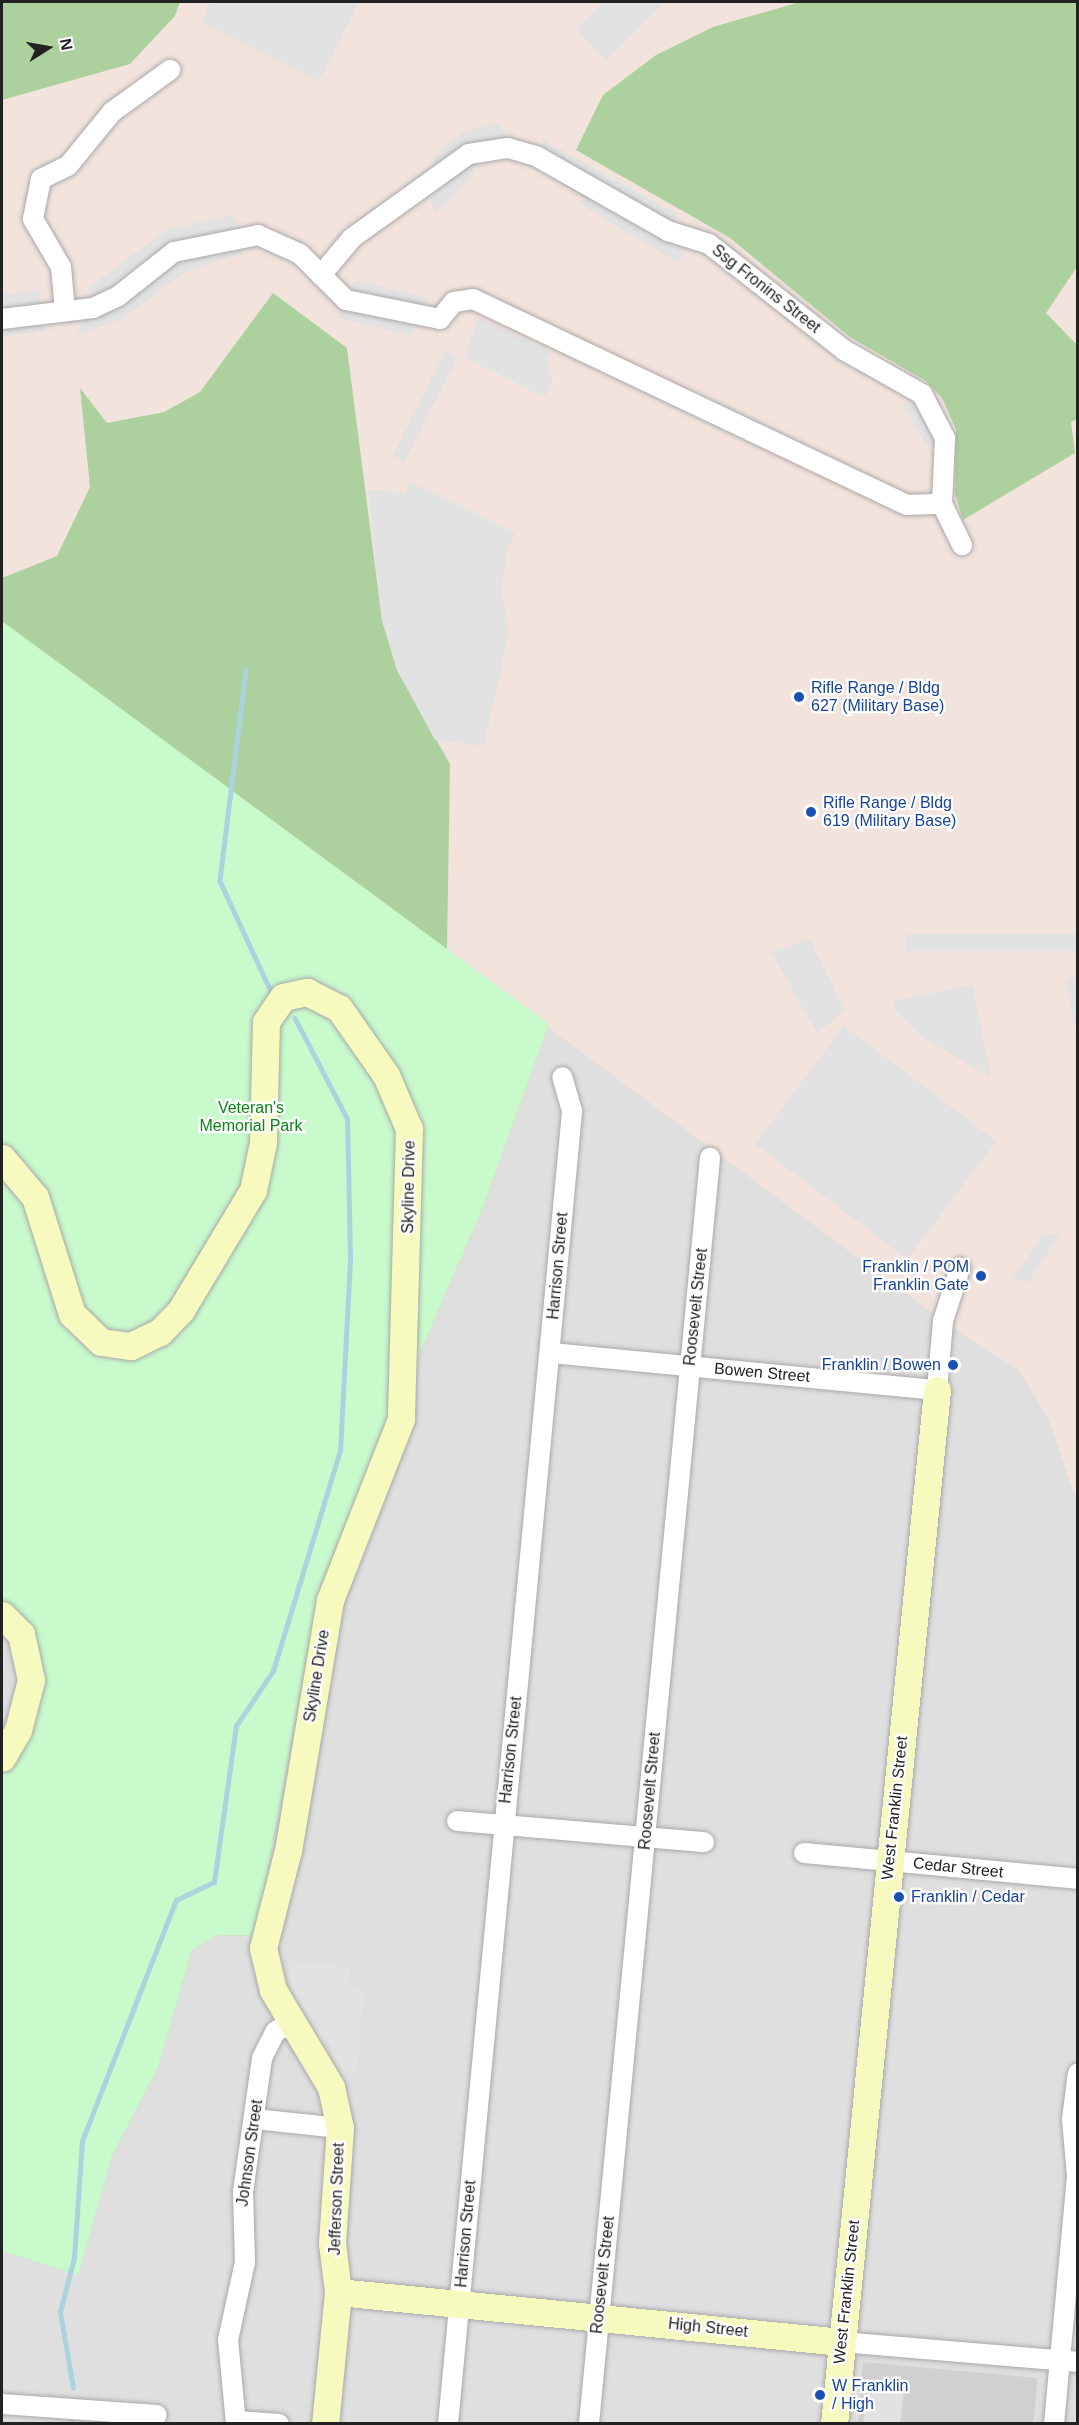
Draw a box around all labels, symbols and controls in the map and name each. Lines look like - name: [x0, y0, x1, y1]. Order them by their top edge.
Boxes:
- north arrow: [18, 18, 78, 78]
- text: N: [57, 37, 76, 52]
- street label: Ssg Fronins Street: [708, 241, 824, 337]
- place label: Rifle Range / Bldg 627 (Military Base): [811, 678, 944, 716]
- marker: Rifle Range / Bldg 627 (Military Base): [792, 690, 806, 704]
- place label: Rifle Range / Bldg 619 (Military Base): [823, 793, 956, 831]
- marker: Rifle Range / Bldg 619 (Military Base): [804, 805, 818, 819]
- park label: Veteran's Memorial Park: [199, 1098, 303, 1136]
- street label: Skyline Drive: [399, 1140, 419, 1234]
- street label: Harrison Street: [544, 1212, 572, 1320]
- street label: Roosevelt Street: [680, 1247, 712, 1367]
- place label: Franklin / POM Franklin Gate: [862, 1257, 969, 1295]
- marker: Franklin / POM Franklin Gate: [974, 1269, 988, 1283]
- place label: Franklin / Bowen: [822, 1355, 941, 1375]
- marker: Franklin / Bowen: [946, 1358, 960, 1372]
- street label: Bowen Street: [713, 1359, 811, 1387]
- street label: Skyline Drive: [300, 1628, 334, 1724]
- street label: Harrison Street: [496, 1695, 526, 1805]
- street label: Roosevelt Street: [635, 1731, 665, 1851]
- street label: West Franklin Street: [878, 1735, 912, 1881]
- street label: Cedar Street: [912, 1854, 1004, 1882]
- place label: Franklin / Cedar: [911, 1887, 1025, 1907]
- marker: Franklin / Cedar: [892, 1890, 906, 1904]
- street label: Johnson Street: [233, 2098, 267, 2208]
- street label: Jefferson Street: [325, 2142, 349, 2256]
- street label: Harrison Street: [452, 2180, 480, 2288]
- street label: Roosevelt Street: [587, 2215, 619, 2335]
- street label: West Franklin Street: [830, 2219, 864, 2365]
- street label: High Street: [667, 2314, 749, 2342]
- place label: W Franklin / High: [832, 2376, 908, 2414]
- marker: W Franklin / High: [813, 2388, 827, 2402]

